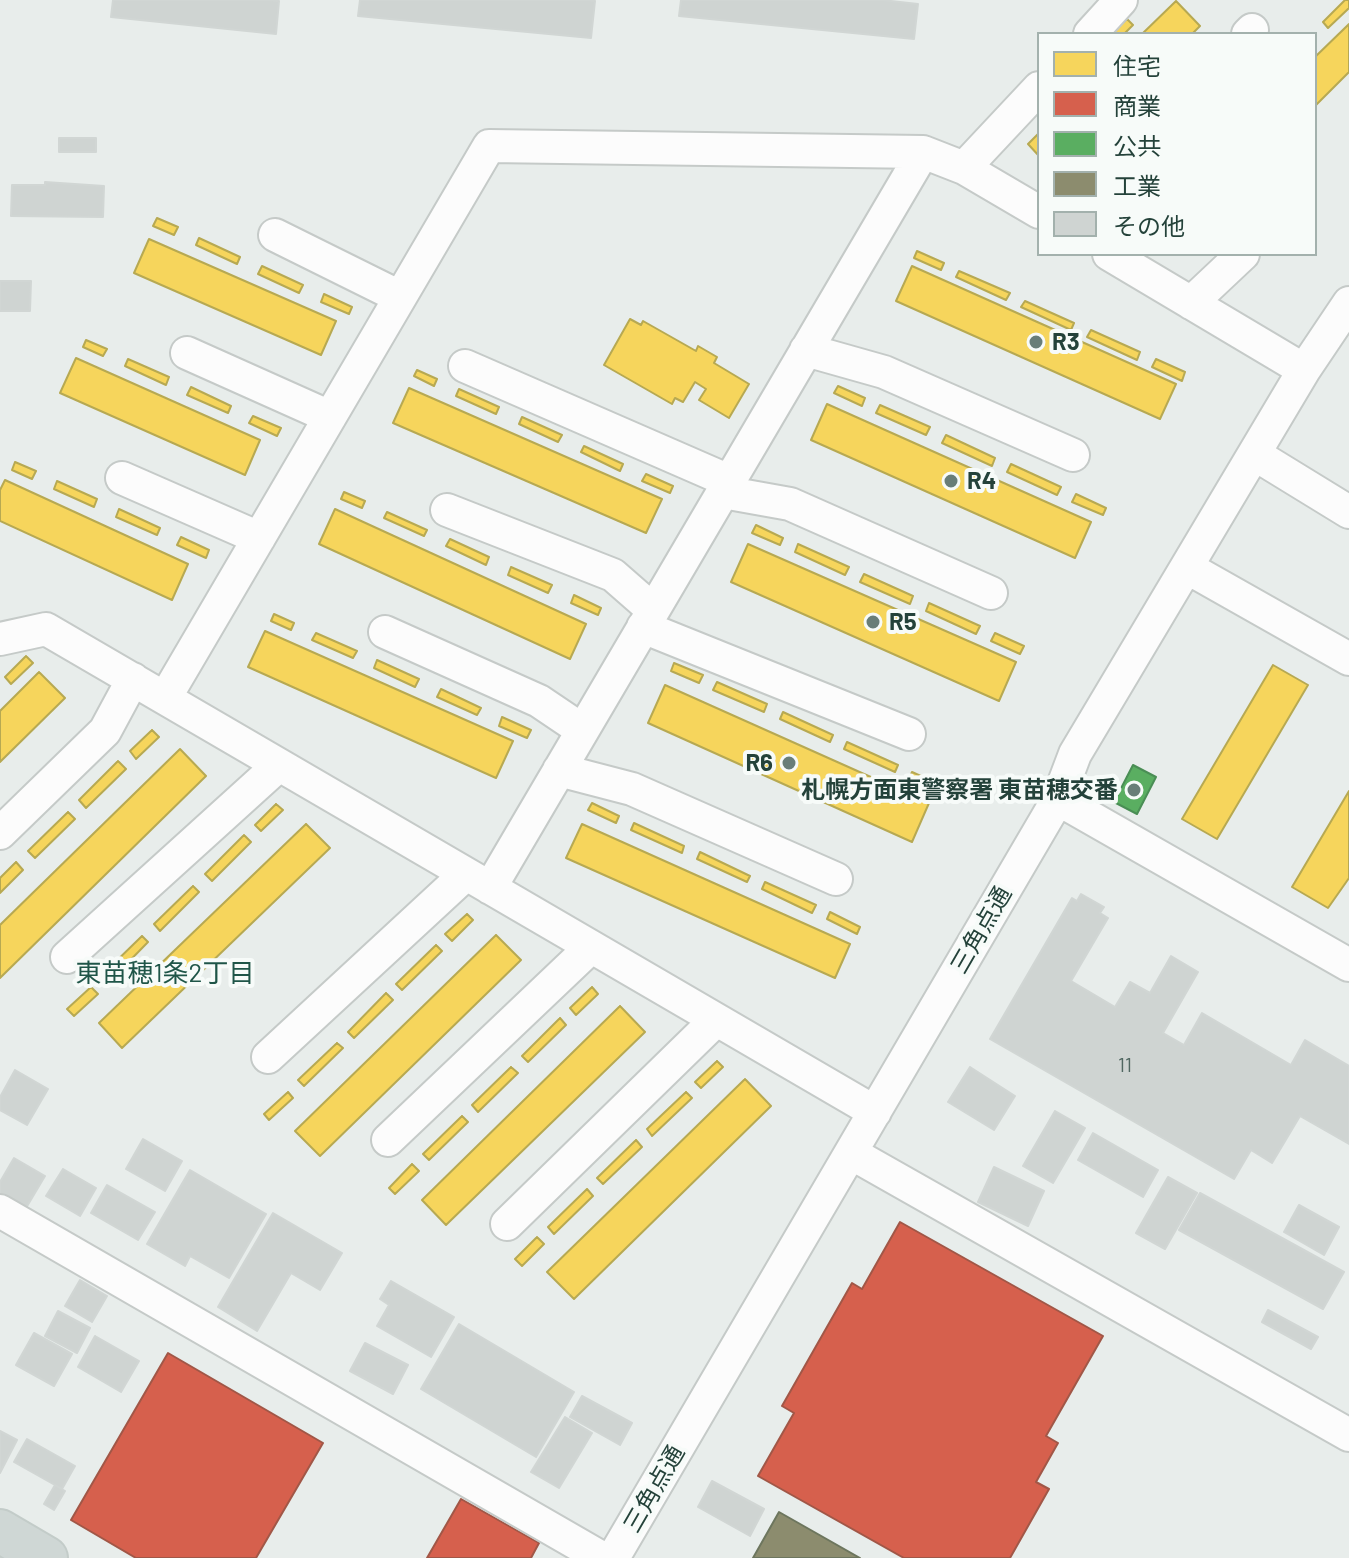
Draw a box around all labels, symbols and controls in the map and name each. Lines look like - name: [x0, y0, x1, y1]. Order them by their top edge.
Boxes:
- legend: [1037, 32, 1317, 256]
- text: 住宅: [1113, 51, 1161, 80]
- text: 商業: [1113, 91, 1161, 120]
- text: 公共: [1113, 131, 1161, 160]
- text: 工業: [1113, 171, 1161, 200]
- text: その他: [1113, 211, 1185, 240]
- place label: R3: [1052, 328, 1080, 356]
- marker: R3: [1027, 333, 1045, 351]
- place label: R4: [967, 467, 996, 495]
- marker: R4: [942, 472, 960, 490]
- place label: R5: [889, 608, 917, 636]
- marker: R5: [864, 613, 882, 631]
- place label: R6: [745, 749, 773, 777]
- marker: R6: [780, 754, 798, 772]
- place label: 札幌方面東警察署 東苗穂交番: [801, 776, 1118, 804]
- marker: 札幌方面東警察署 東苗穂交番: [1125, 781, 1143, 799]
- street label: 三角点通: [945, 881, 1017, 979]
- district label: 東苗穂1条2丁目: [75, 957, 255, 989]
- house number: 11: [1118, 1053, 1132, 1077]
- street label: 三角点通: [618, 1440, 690, 1538]

